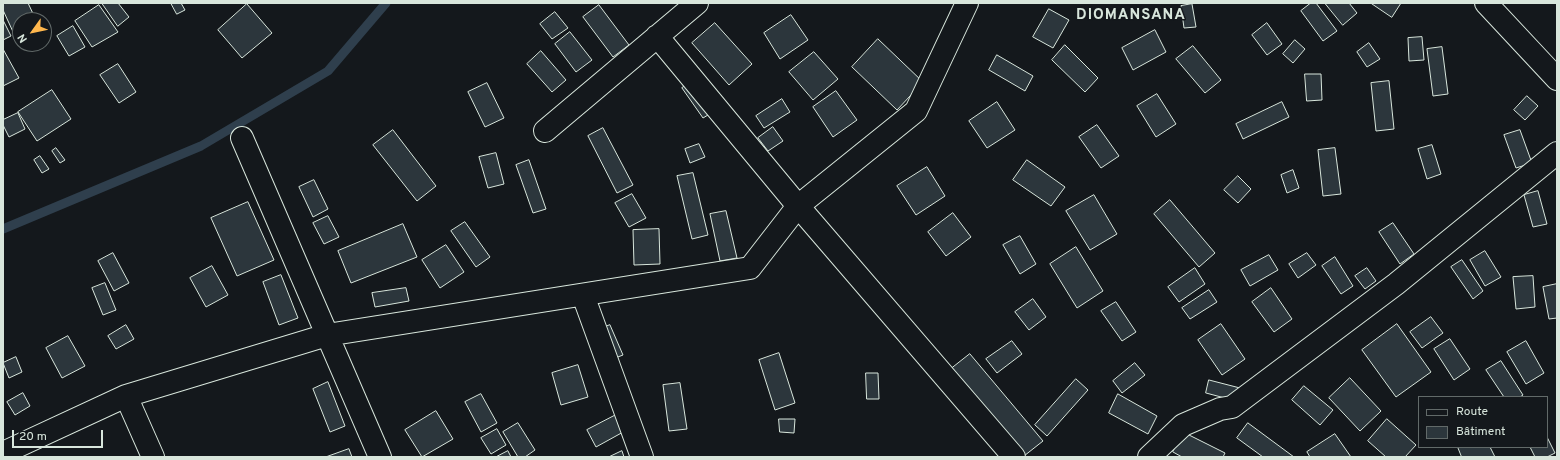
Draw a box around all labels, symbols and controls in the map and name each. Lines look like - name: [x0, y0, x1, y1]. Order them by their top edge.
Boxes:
- district label: DIOMANSANA: [1076, 7, 1186, 25]
- north arrow: [12, 12, 52, 52]
- text: N: [15, 31, 31, 45]
- legend: [1418, 396, 1548, 448]
- text: Route: [1456, 404, 1488, 420]
- scale bar: [14, 422, 105, 448]
- text: Bâtiment: [1456, 424, 1506, 440]
- text: 20 m: [19, 429, 47, 445]

